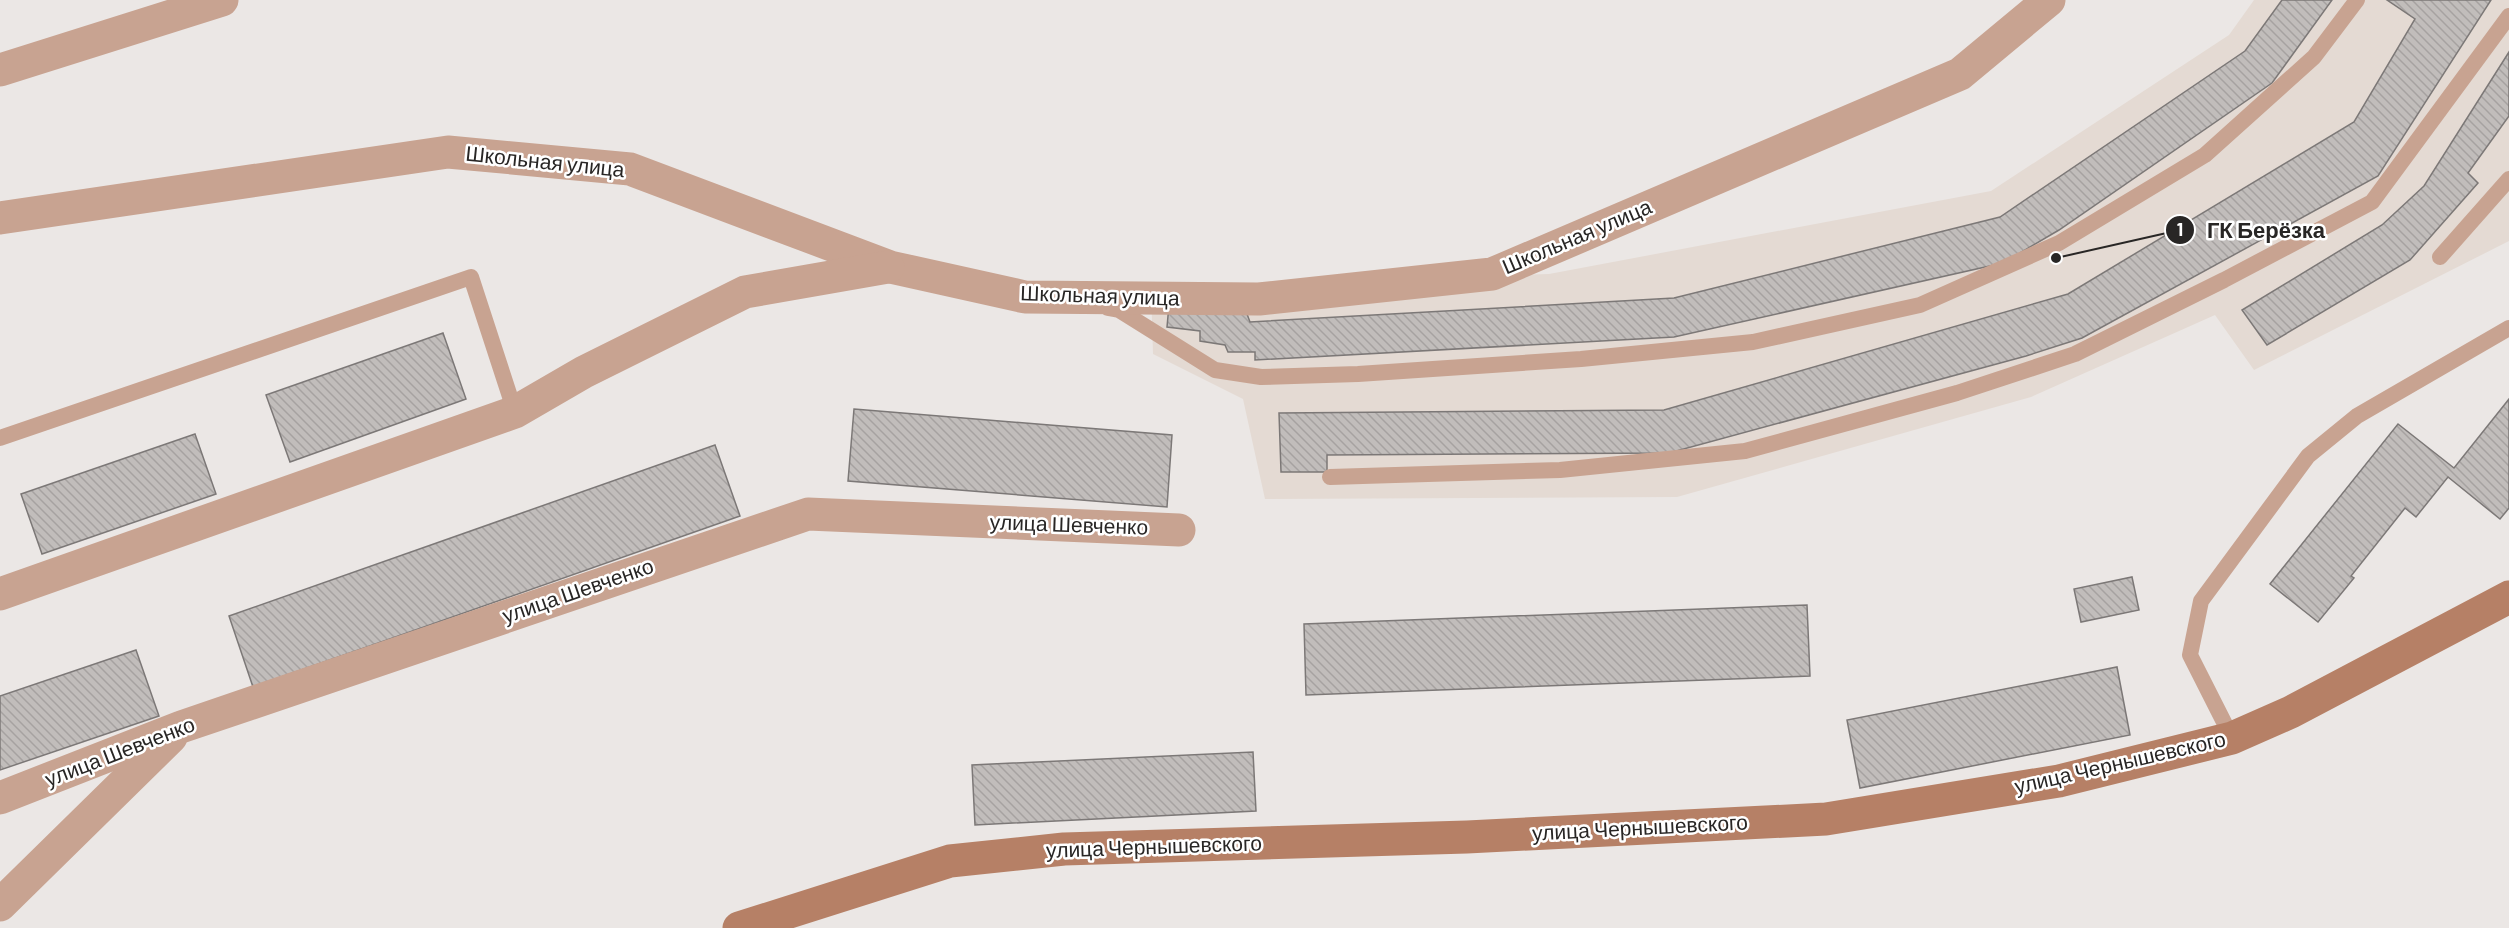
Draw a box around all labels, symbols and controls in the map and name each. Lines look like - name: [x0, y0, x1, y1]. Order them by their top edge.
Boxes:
- street label: Школьная улица: [464, 140, 626, 181]
- street label: Школьная улица: [1498, 193, 1655, 278]
- callout: ГК Берёзка: [2165, 210, 2337, 250]
- text: ГК Берёзка: [2207, 216, 2326, 243]
- text: 1: [2177, 218, 2183, 240]
- street label: Школьная улица: [1020, 279, 1181, 310]
- street label: улица Шевченко: [989, 508, 1149, 539]
- street label: улица Шевченко: [499, 552, 656, 627]
- street label: улица Шевченко: [41, 711, 198, 791]
- street label: улица Чернышевского: [2012, 725, 2228, 798]
- street label: улица Чернышевского: [1531, 808, 1748, 845]
- street label: улица Чернышевского: [1046, 829, 1262, 862]

